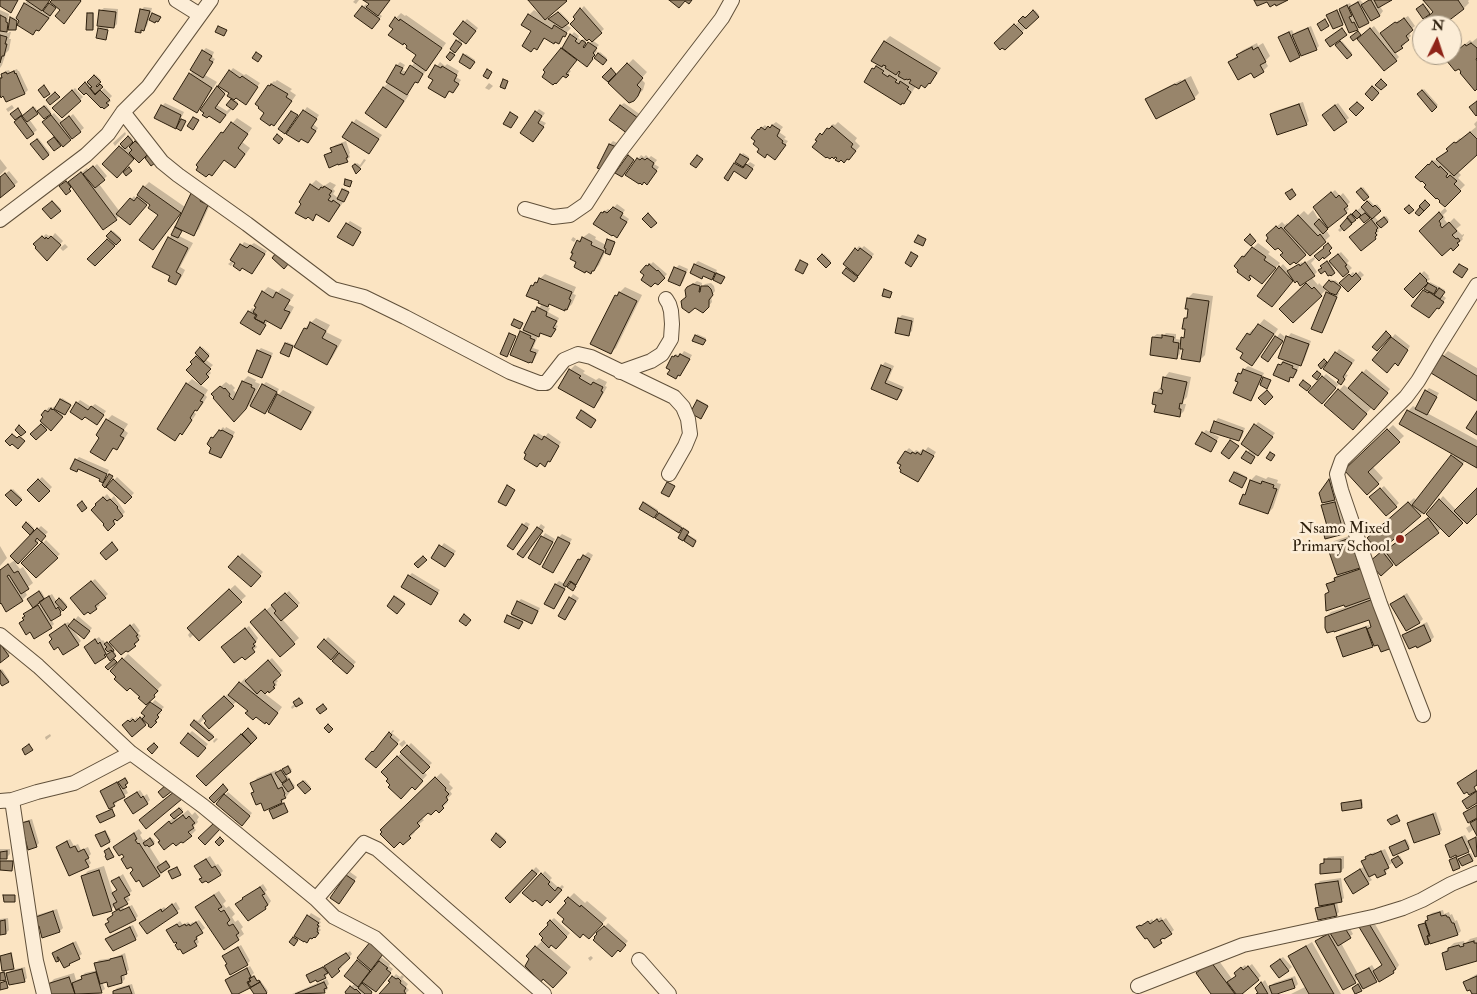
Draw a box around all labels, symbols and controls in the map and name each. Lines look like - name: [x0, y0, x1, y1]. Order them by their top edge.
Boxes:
- north arrow: [1412, 15, 1462, 65]
- text: N: [1431, 17, 1445, 34]
- place label: Nsamo Mixed Primary School: [1292, 520, 1390, 558]
- marker: Nsamo Mixed Primary School: [1394, 533, 1406, 545]

